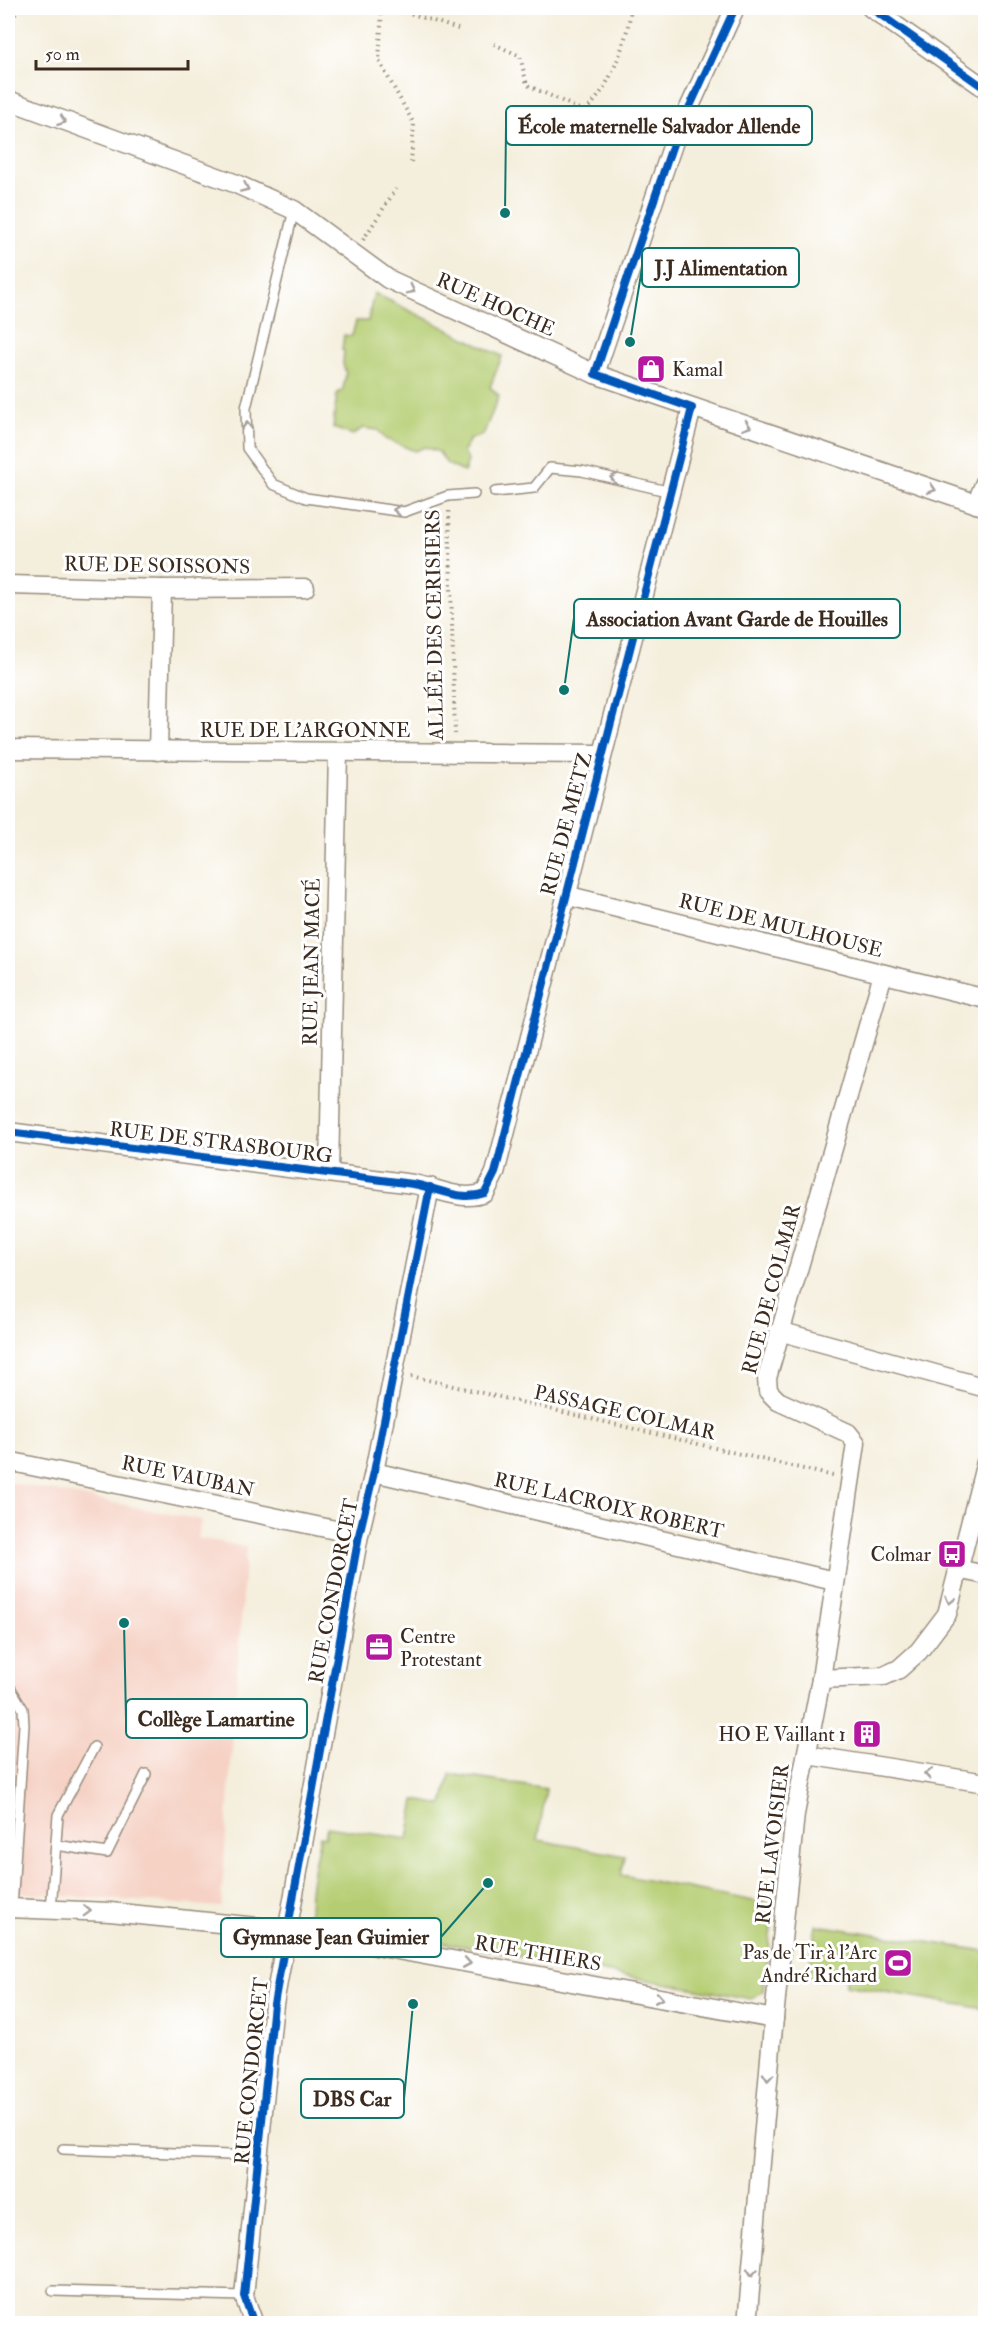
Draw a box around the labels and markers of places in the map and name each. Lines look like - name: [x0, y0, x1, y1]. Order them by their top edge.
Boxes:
- callout: École maternelle Salvador Allende: [506, 106, 812, 145]
- callout: J.J Alimentation: [642, 248, 799, 287]
- shop icon: Kamal: [635, 353, 667, 385]
- place label: Kamal: [672, 357, 723, 382]
- callout: Association Avant Garde de Houilles: [574, 599, 900, 638]
- bus stop icon: Colmar: [936, 1538, 968, 1570]
- place label: Colmar: [871, 1542, 932, 1567]
- place label: Centre Protestant: [400, 1624, 482, 1672]
- office icon: Centre Protestant: [363, 1631, 395, 1663]
- callout: Collège Lamartine: [126, 1699, 307, 1738]
- building icon: HO E Vaillant 1: [851, 1718, 883, 1750]
- place label: HO E Vaillant 1: [718, 1722, 846, 1747]
- callout: Gymnase Jean Guimier: [221, 1918, 441, 1957]
- place label: Pas de Tir à l'Arc André Richard: [742, 1940, 877, 1988]
- sports icon: Pas de Tir à l'Arc André Richard: [882, 1947, 914, 1979]
- callout: DBS Car: [301, 2079, 404, 2118]

